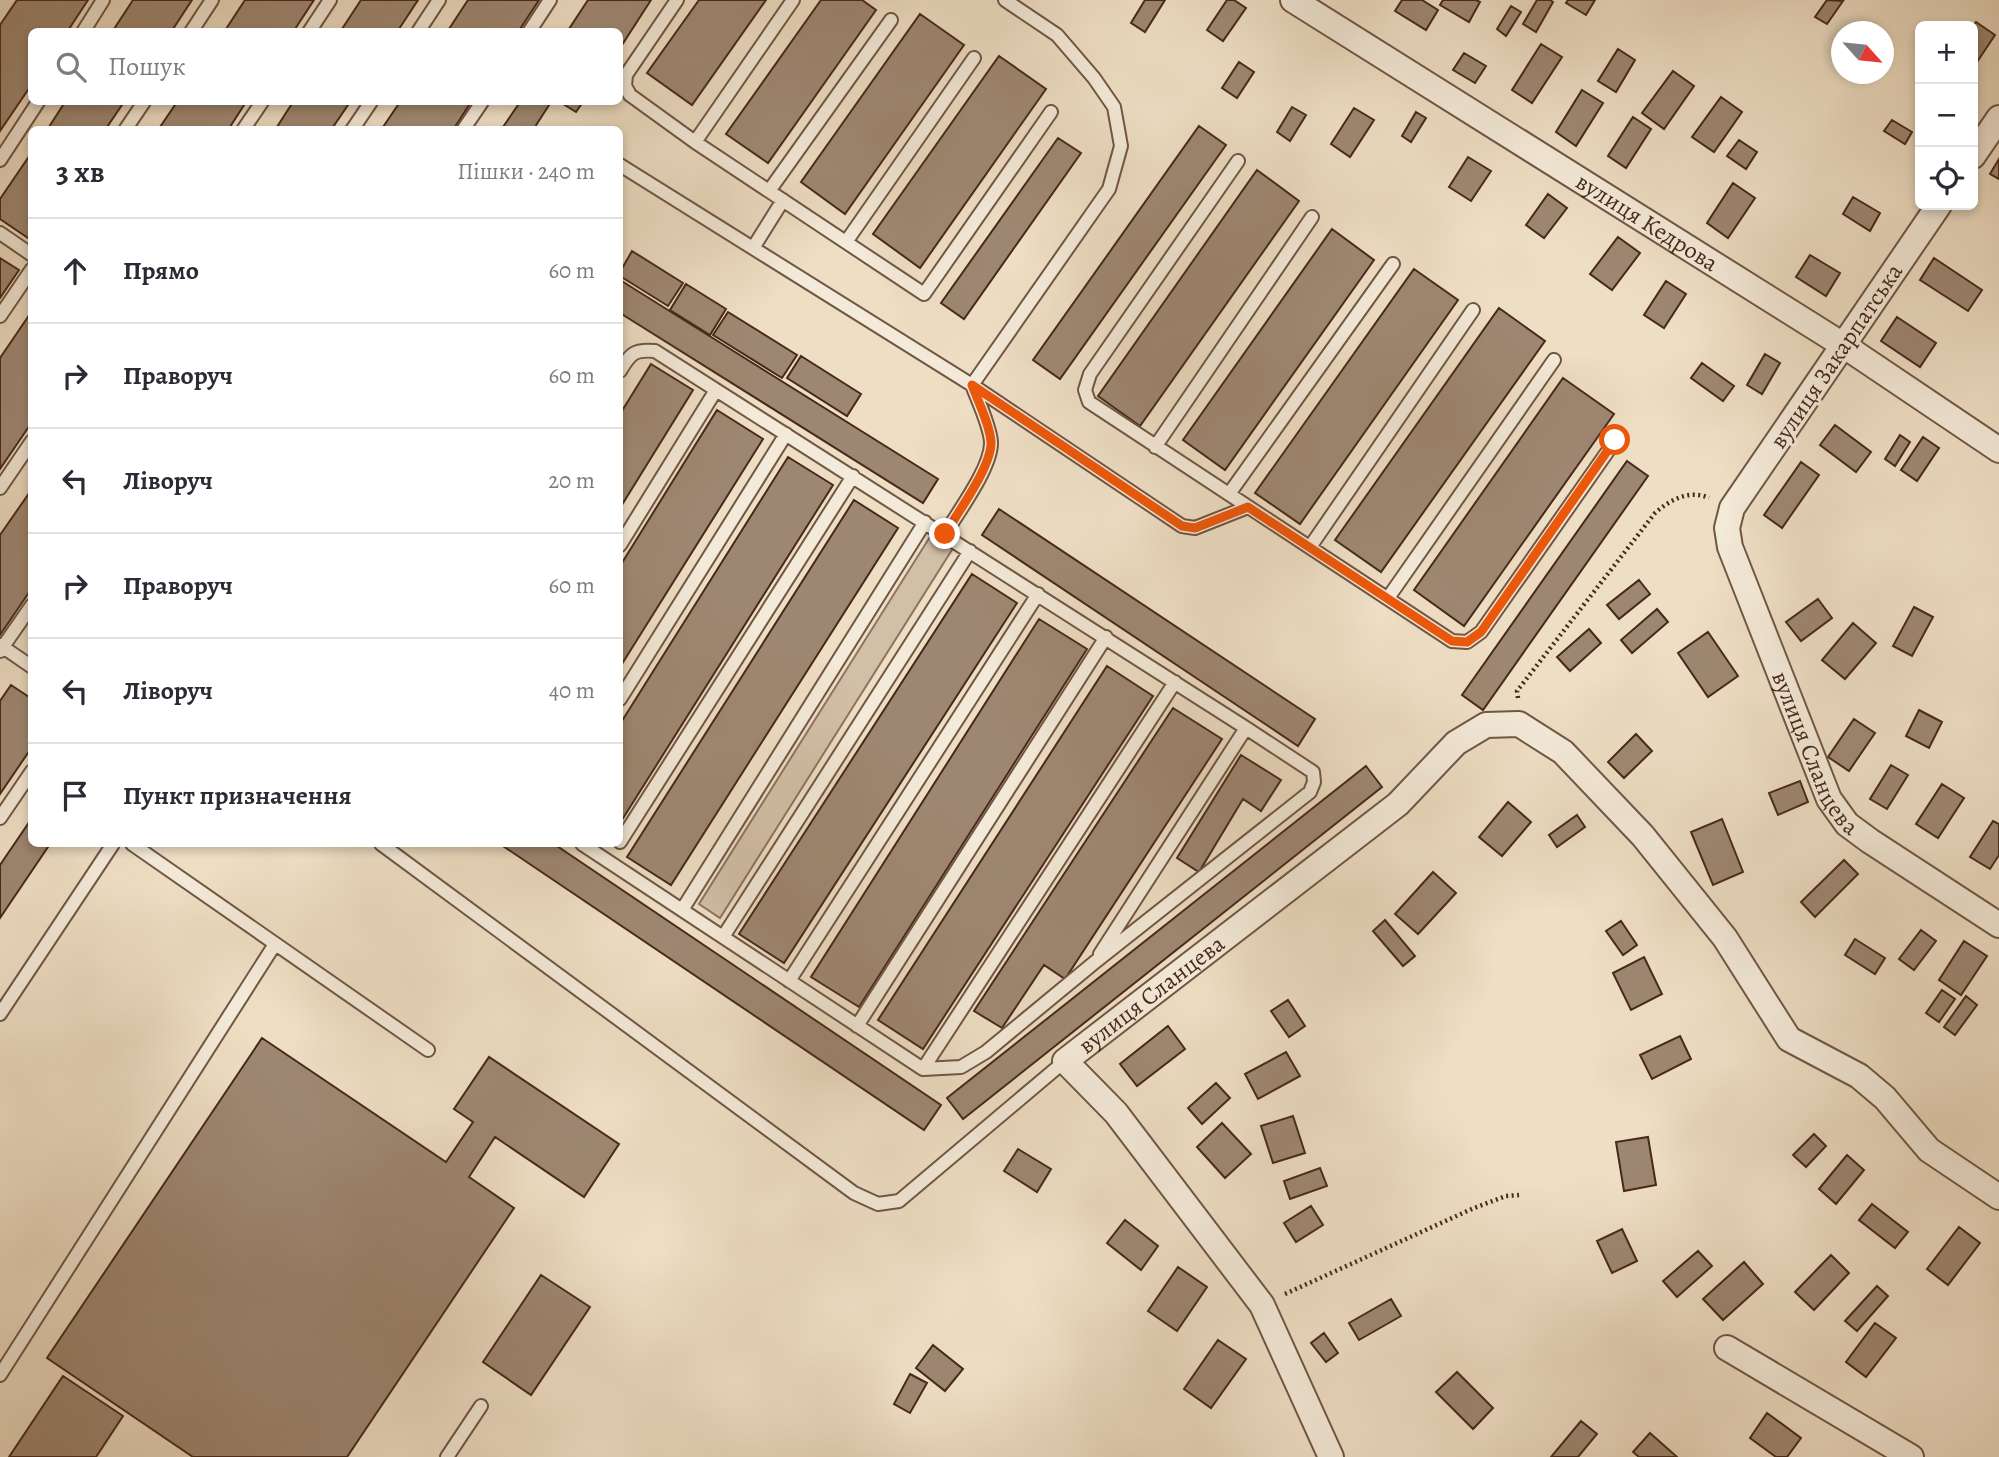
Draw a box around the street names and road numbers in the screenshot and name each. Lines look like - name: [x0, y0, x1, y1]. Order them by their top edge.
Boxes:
- street label: вулиця Кедрова: [1570, 165, 1724, 279]
- street label: вулиця Закарпатська: [1762, 257, 1910, 455]
- street label: вулиця Сланцева: [1764, 667, 1865, 843]
- street label: вулиця Сланцева: [1072, 928, 1231, 1061]

